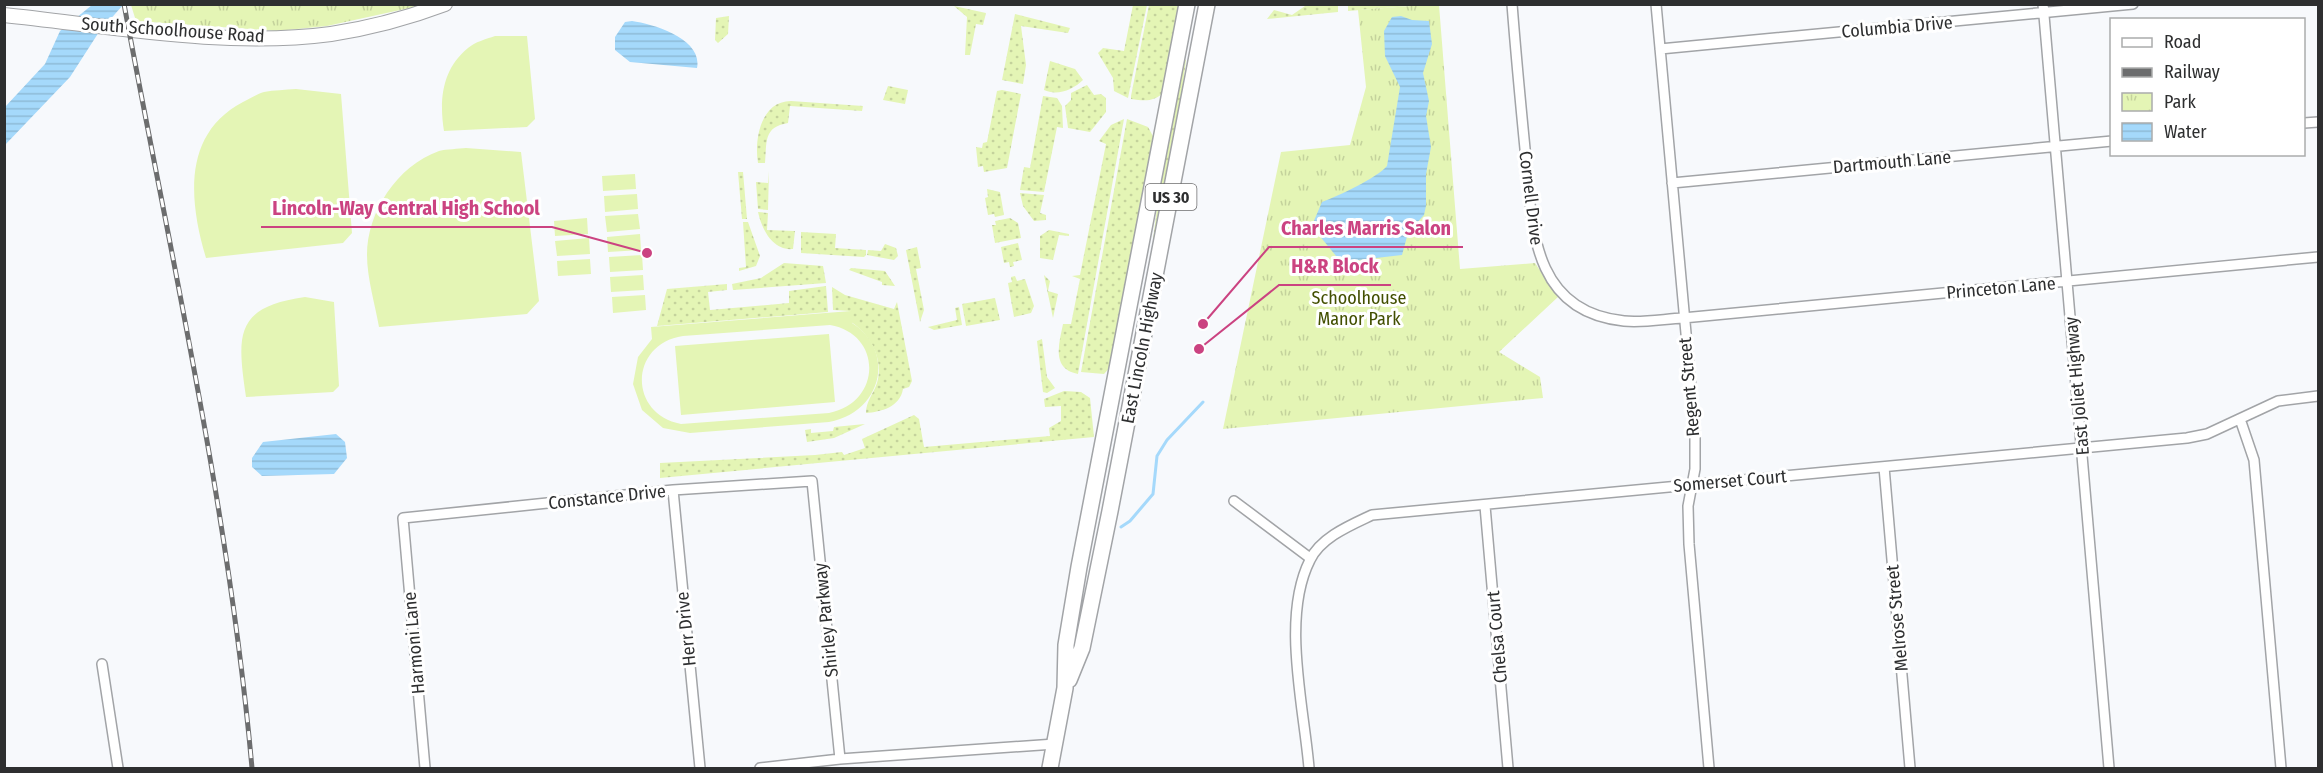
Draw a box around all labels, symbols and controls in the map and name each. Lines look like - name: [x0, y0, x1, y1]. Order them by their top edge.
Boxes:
- street label: Columbia Drive: [1840, 11, 1954, 43]
- street label: South Schoolhouse Road: [81, 13, 265, 47]
- legend: [2110, 18, 2305, 156]
- text: Road: [2164, 31, 2201, 53]
- text: Railway: [2164, 61, 2220, 83]
- text: Park: [2164, 91, 2197, 113]
- text: Water: [2164, 121, 2207, 143]
- street label: Dartmouth Lane: [1832, 146, 1952, 178]
- street label: Cornell Drive: [1514, 150, 1548, 246]
- road number: US 30: [1146, 184, 1196, 210]
- callout: Lincoln-Way Central High School: [261, 189, 552, 227]
- text: Lincoln-Way Central High School: [272, 196, 540, 220]
- callout: Charles Marris Salon: [1269, 209, 1463, 247]
- text: Charles Marris Salon: [1281, 216, 1451, 240]
- callout: H&R Block: [1279, 247, 1391, 285]
- text: H&R Block: [1291, 254, 1380, 278]
- street label: East Lincoln Highway: [1117, 271, 1167, 425]
- street label: Princeton Lane: [1946, 272, 2057, 304]
- park label: Schoolhouse Manor Park: [1312, 287, 1406, 330]
- street label: East Joliet Highway: [2060, 316, 2094, 456]
- street label: Regent Street: [1674, 336, 1704, 437]
- street label: Somerset Court: [1672, 465, 1788, 497]
- street label: Constance Drive: [547, 480, 667, 514]
- street label: Shirley Parkway: [809, 562, 843, 678]
- street label: Melrose Street: [1881, 564, 1913, 672]
- street label: Chelsa Court: [1482, 590, 1512, 684]
- street label: Harmoni Lane: [399, 591, 429, 695]
- street label: Herr Drive: [671, 591, 701, 667]

